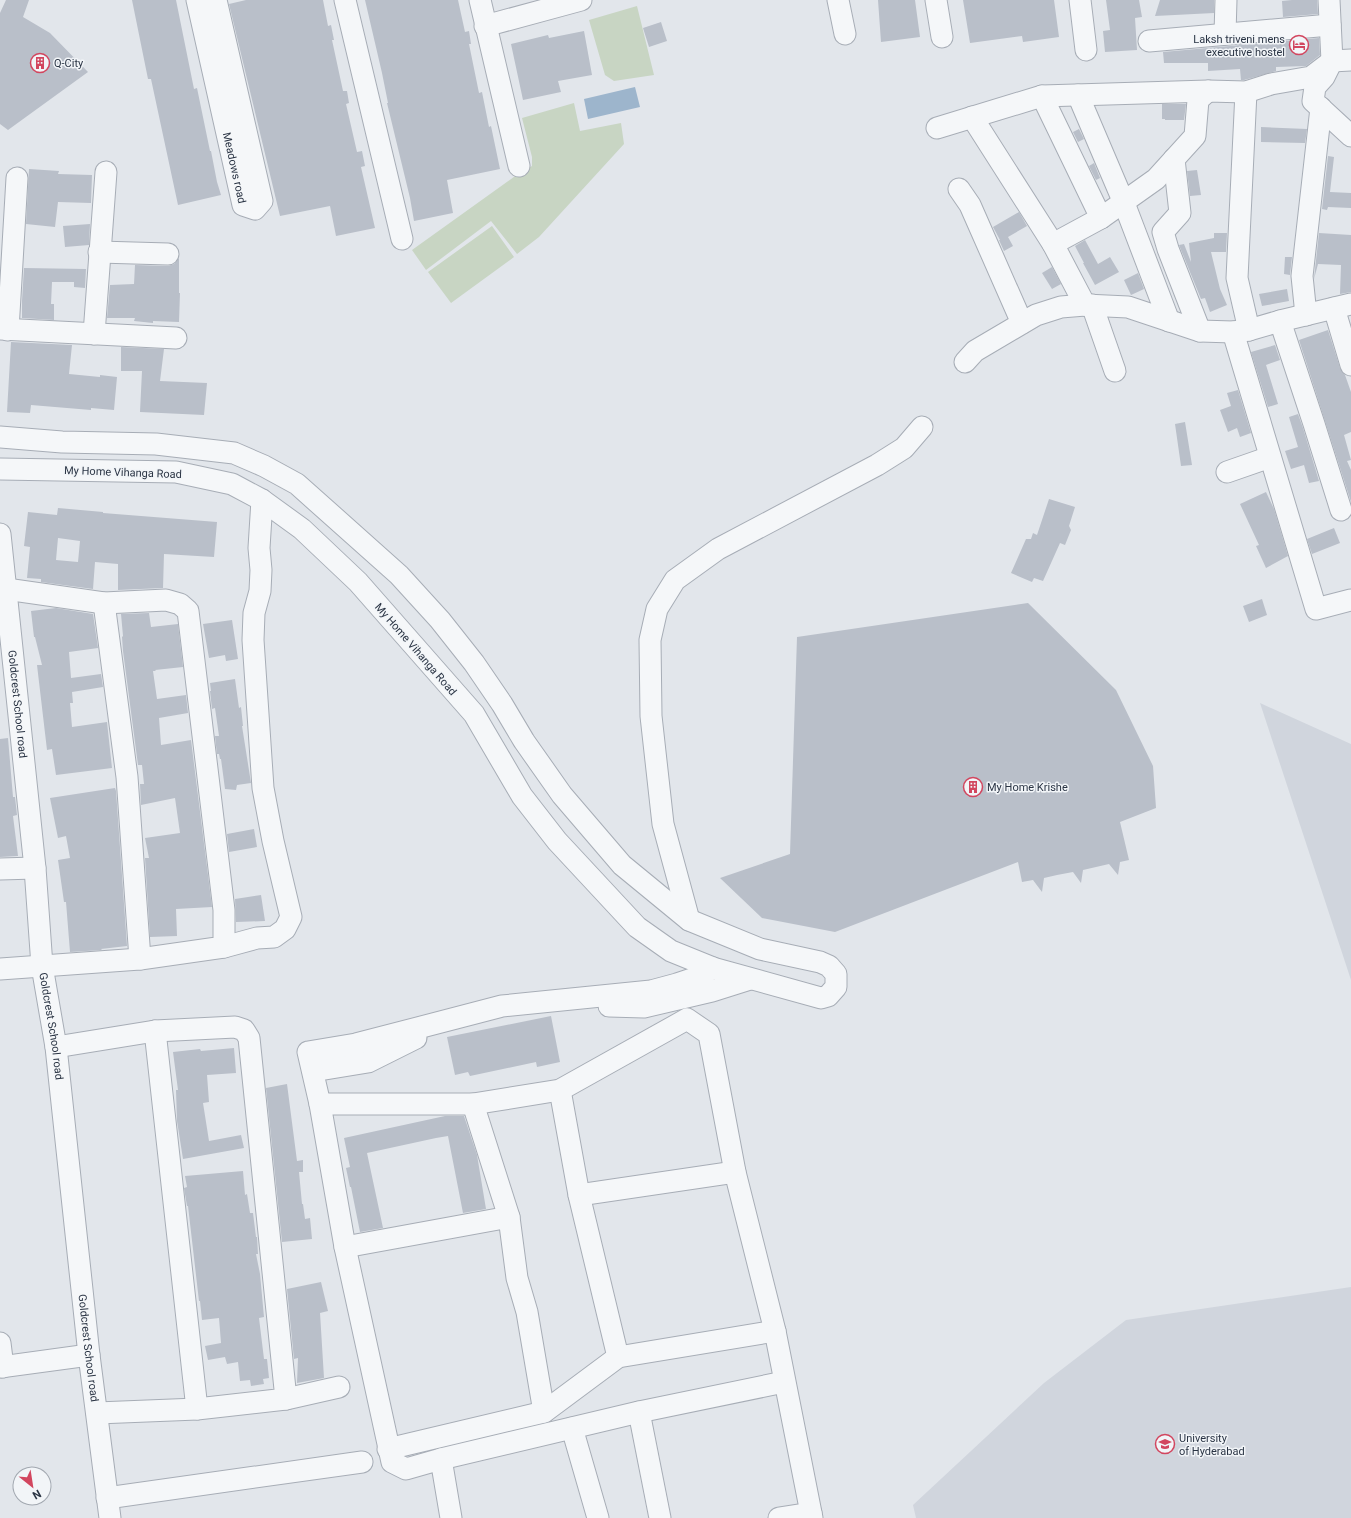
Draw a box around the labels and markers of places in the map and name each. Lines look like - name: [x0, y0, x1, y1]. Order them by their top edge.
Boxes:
- place label: Laksh triveni mens executive hostel: [1193, 33, 1285, 59]
- hotel icon: Laksh triveni mens executive hostel: [1288, 34, 1310, 56]
- building icon: Q-City: [29, 52, 51, 74]
- place label: Q-City: [54, 57, 84, 70]
- building icon: My Home Krishe: [962, 776, 984, 798]
- place label: My Home Krishe: [987, 781, 1068, 794]
- place label: University of Hyderabad: [1179, 1432, 1245, 1458]
- school or university icon: University of Hyderabad: [1154, 1433, 1176, 1455]

